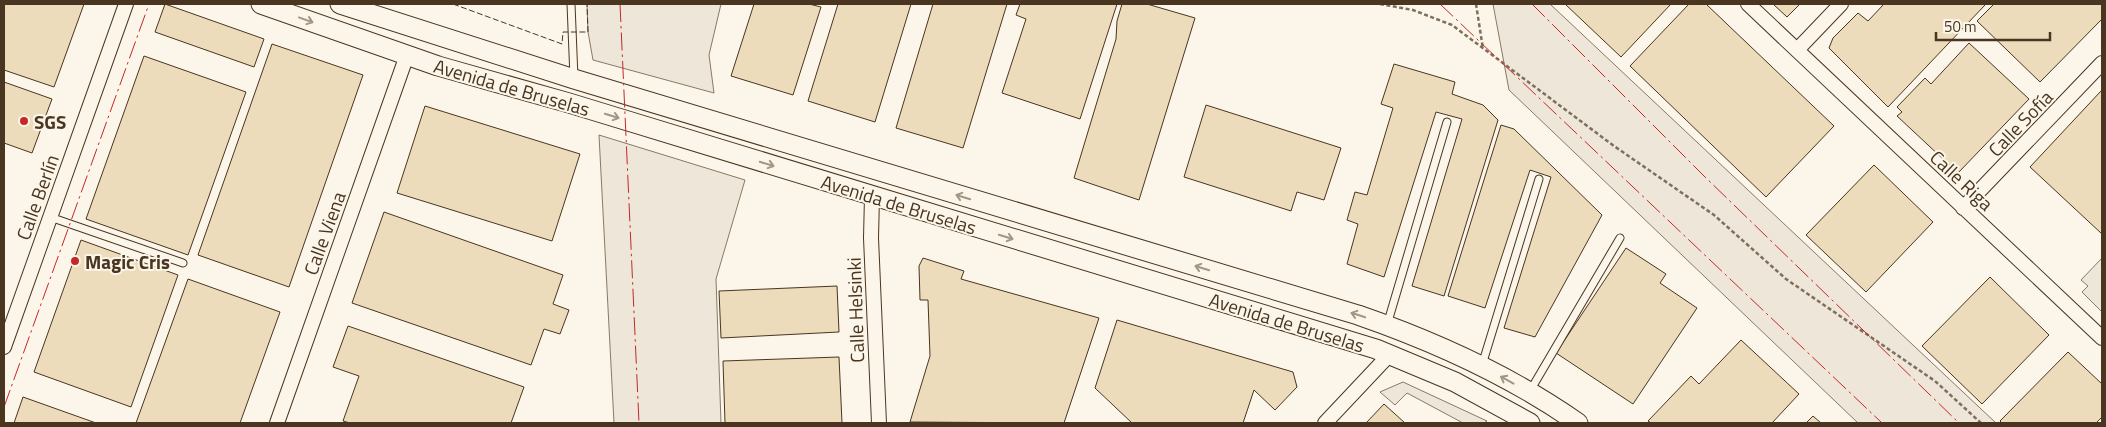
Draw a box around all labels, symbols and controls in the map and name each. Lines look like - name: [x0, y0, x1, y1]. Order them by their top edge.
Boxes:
- scale bar: [1936, 10, 2050, 42]
- text: 50 m: [1944, 15, 1977, 38]
- one-way arrow: [298, 16, 314, 25]
- street label: Avenida de Bruselas: [431, 51, 594, 123]
- street label: Calle Sofía: [1981, 83, 2059, 163]
- place label: SGS: [34, 107, 66, 136]
- one-way arrow: [603, 112, 619, 122]
- marker: SGS: [18, 115, 30, 127]
- street label: Calle Riga: [1924, 143, 2001, 217]
- street label: Calle Berlín: [8, 150, 66, 244]
- one-way arrow: [759, 159, 775, 169]
- street label: Avenida de Bruselas: [818, 167, 980, 241]
- street label: Calle Viena: [296, 187, 353, 279]
- one-way arrow: [955, 191, 971, 201]
- one-way arrow: [998, 232, 1014, 242]
- place label: Magic Cris: [85, 247, 170, 276]
- marker: Magic Cris: [69, 255, 81, 267]
- street label: Calle Helsinki: [839, 257, 871, 363]
- one-way arrow: [1195, 263, 1211, 273]
- street label: Avenida de Bruselas: [1206, 285, 1368, 359]
- one-way arrow: [1350, 310, 1366, 320]
- one-way arrow: [1500, 374, 1514, 384]

